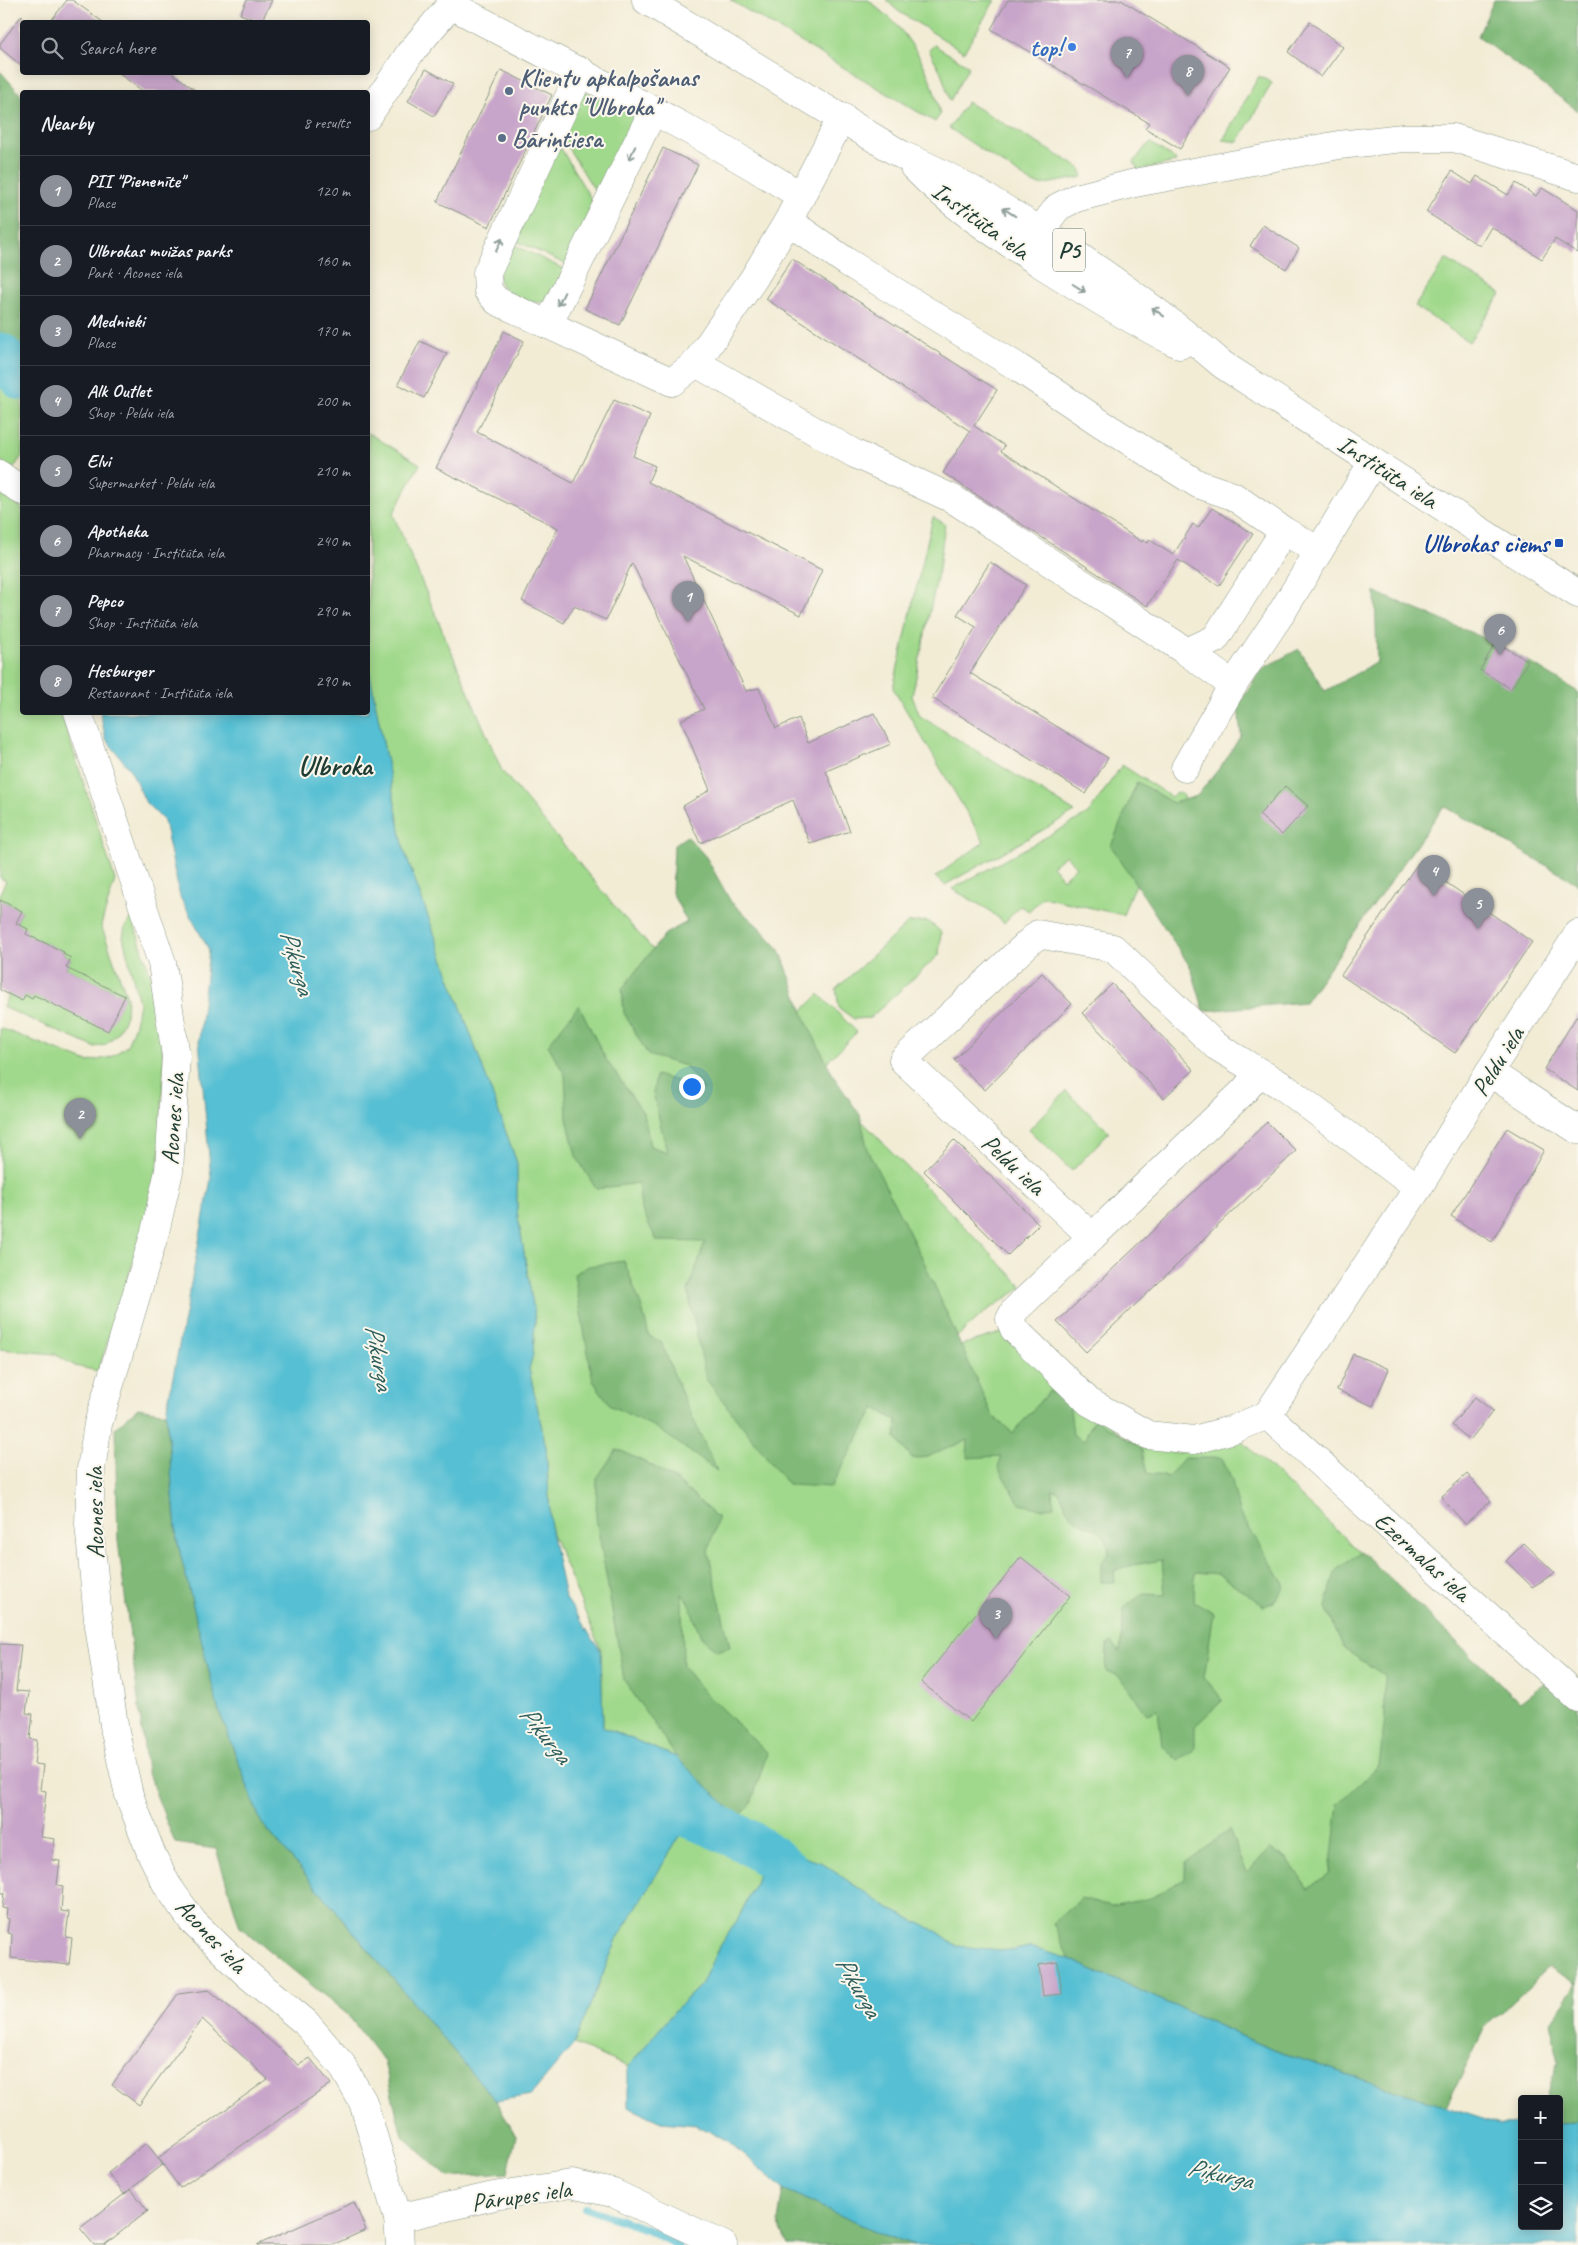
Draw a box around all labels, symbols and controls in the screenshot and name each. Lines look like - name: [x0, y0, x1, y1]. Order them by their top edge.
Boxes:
- search box: [20, 20, 370, 75]
- place label: top!: [1030, 32, 1068, 64]
- icon: search: [38, 34, 66, 62]
- text: Search here: [78, 36, 155, 60]
- pin: 7: [1111, 37, 1143, 78]
- marker: top!: [1066, 41, 1078, 53]
- pin: 8: [1172, 55, 1204, 96]
- place label: Klientu apkalpošanas punkts "Ulbroka": [519, 62, 700, 123]
- marker: Klientu apkalpošanas punkts "Ulbroka": [503, 85, 515, 97]
- text: Nearby: [40, 110, 93, 136]
- text: 8 results: [303, 113, 350, 133]
- place label: Bāriņtiesa: [512, 123, 605, 155]
- marker: Bāriņtiesa: [496, 132, 508, 144]
- one-way arrow: [627, 145, 636, 160]
- text: PII "Pienenīte": [87, 169, 184, 193]
- street label: Institūta iela: [925, 175, 1037, 268]
- text: 1: [52, 181, 60, 201]
- text: 120 m: [316, 181, 350, 201]
- text: Place: [87, 193, 115, 213]
- one-way arrow: [1002, 206, 1016, 217]
- road number: P5: [1053, 228, 1085, 272]
- one-way arrow: [495, 238, 504, 253]
- text: Ulbrokas muižas parks: [87, 239, 231, 263]
- text: 2: [52, 251, 60, 271]
- text: 160 m: [316, 251, 350, 271]
- text: Park · Acones iela: [87, 263, 182, 283]
- one-way arrow: [1072, 283, 1086, 293]
- one-way arrow: [556, 291, 565, 306]
- one-way arrow: [1151, 307, 1165, 317]
- text: Mednieki: [87, 309, 144, 333]
- text: 3: [52, 321, 60, 341]
- text: 170 m: [316, 321, 350, 341]
- text: Place: [87, 333, 115, 353]
- text: Alk Outlet: [87, 379, 151, 403]
- text: 4: [52, 391, 60, 411]
- text: 200 m: [316, 391, 350, 411]
- text: Shop · Peldu iela: [87, 403, 174, 423]
- street label: Institūta iela: [1331, 428, 1445, 517]
- text: Elvi: [87, 449, 111, 473]
- text: 5: [53, 461, 59, 481]
- text: 210 m: [316, 461, 350, 481]
- text: Supermarket · Peldu iela: [87, 473, 214, 493]
- text: Apotheka: [87, 519, 147, 543]
- place label: Ulbrokas ciems: [1422, 528, 1551, 560]
- text: 6: [52, 531, 60, 551]
- text: 240 m: [316, 531, 350, 551]
- marker: Ulbrokas ciems: [1553, 537, 1565, 549]
- text: Pharmacy · Institūta iela: [87, 543, 224, 563]
- pin: 1: [672, 581, 704, 622]
- text: Pepco: [87, 589, 123, 613]
- text: 7: [52, 601, 60, 621]
- text: 290 m: [316, 601, 350, 621]
- text: Shop · Institūta iela: [87, 613, 197, 633]
- pin: 6: [1484, 614, 1516, 655]
- text: Hesburger: [87, 659, 153, 683]
- text: 8: [52, 671, 60, 691]
- text: 290 m: [316, 671, 350, 691]
- text: Restaurant · Institūta iela: [87, 683, 232, 703]
- district label: Ulbroka: [298, 748, 374, 783]
- pin: 4: [1418, 855, 1450, 896]
- pin: 5: [1462, 888, 1494, 929]
- water label: Piķurga: [273, 926, 323, 1001]
- street label: Peldu iela: [1464, 1019, 1533, 1102]
- street label: Acones iela: [154, 1070, 192, 1166]
- your location: [679, 1074, 705, 1100]
- pin: 2: [64, 1098, 96, 1139]
- street label: Peldu iela: [975, 1127, 1053, 1204]
- water label: Piķurga: [358, 1322, 402, 1395]
- street label: Acones iela: [78, 1465, 112, 1559]
- street label: Ezermalas iela: [1367, 1505, 1479, 1610]
- pin: 3: [980, 1598, 1012, 1639]
- water label: Piķurga: [512, 1699, 581, 1772]
- street label: Acones iela: [168, 1891, 256, 1981]
- water label: Piķurga: [828, 1950, 890, 2025]
- map controls: [1518, 2095, 1563, 2230]
- button: +: [1518, 2095, 1563, 2140]
- button: −: [1518, 2140, 1563, 2185]
- water label: Piķurga: [1184, 2150, 1258, 2197]
- street label: Pārupes iela: [469, 2173, 575, 2219]
- button: layers: [1518, 2185, 1563, 2230]

